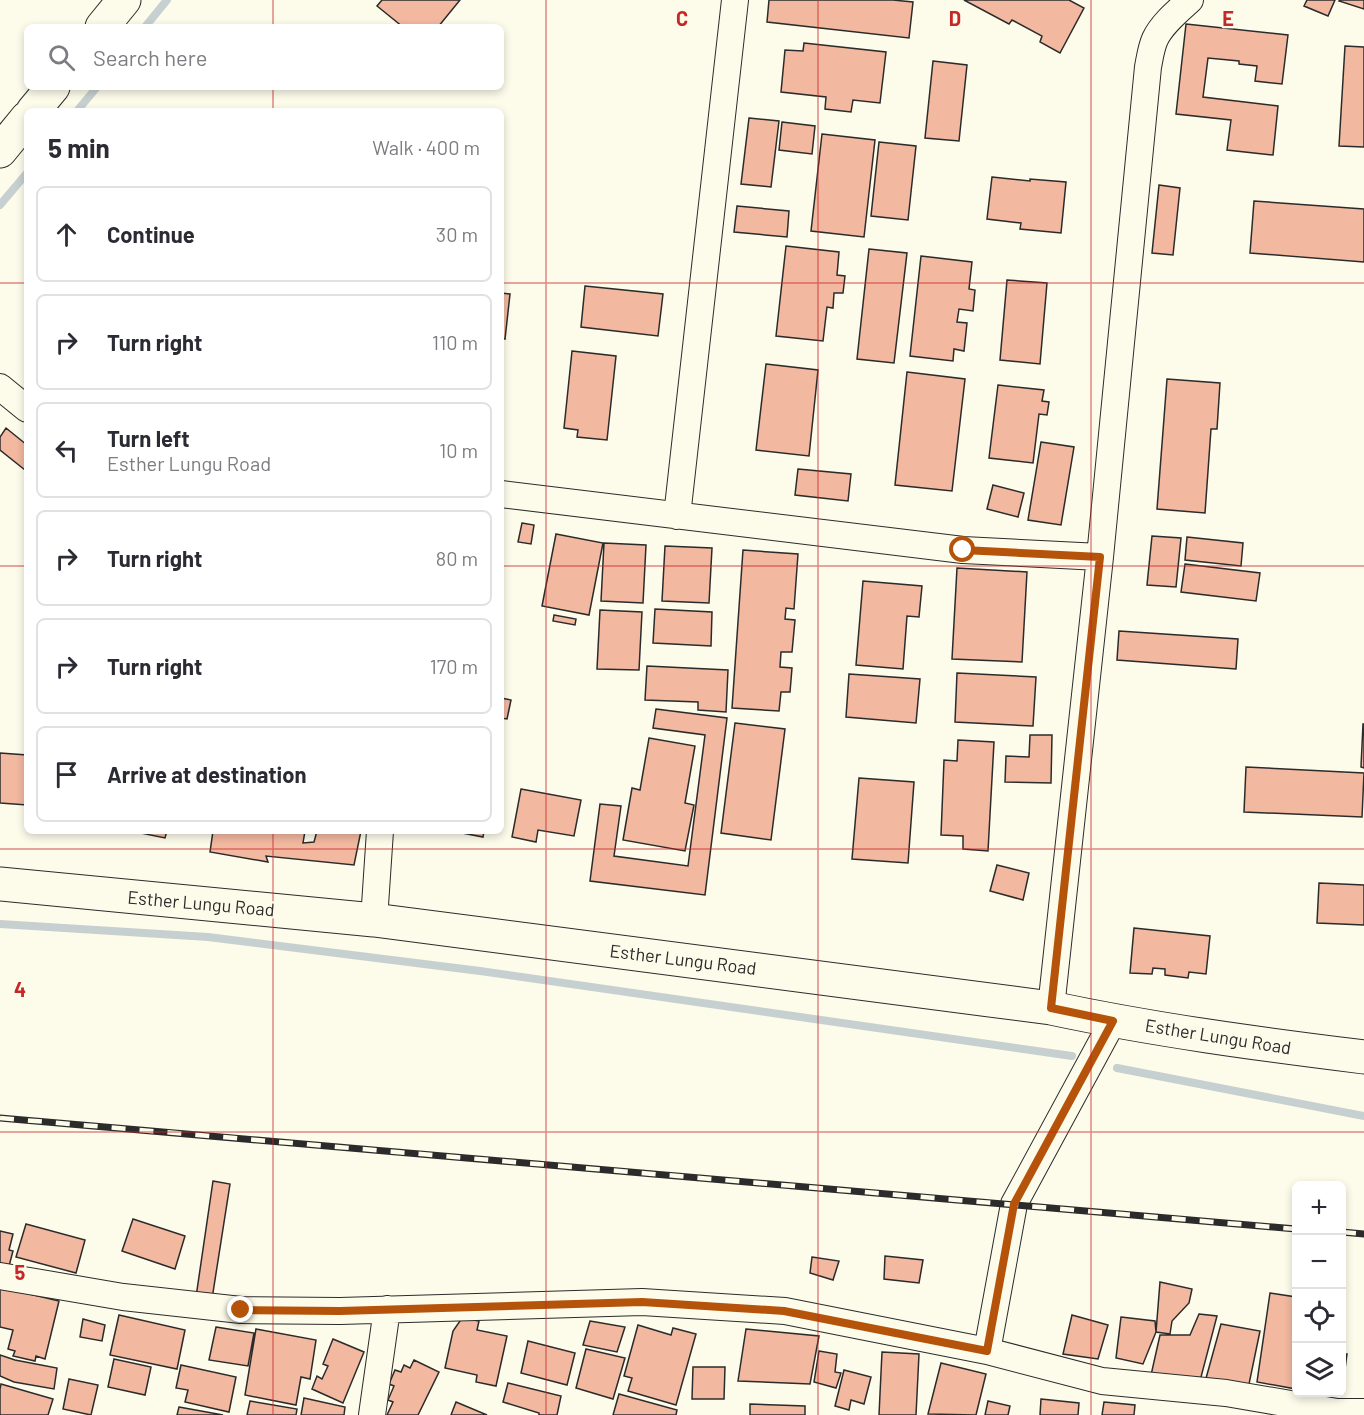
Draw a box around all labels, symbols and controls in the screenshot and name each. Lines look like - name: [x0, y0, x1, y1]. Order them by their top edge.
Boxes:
- text: C: [676, 6, 688, 30]
- text: D: [949, 6, 961, 30]
- text: E: [1222, 6, 1234, 30]
- search box: [24, 24, 504, 90]
- icon: search: [45, 41, 78, 74]
- text: Search here: [93, 44, 207, 70]
- text: 5 min: [48, 132, 110, 163]
- text: Walk · 400 m: [372, 135, 480, 159]
- icon: ahead: [50, 218, 83, 251]
- text: Continue: [107, 221, 195, 247]
- text: 30 m: [436, 222, 478, 246]
- icon: right: [50, 326, 83, 359]
- text: Turn right: [107, 329, 202, 355]
- text: 110 m: [432, 330, 478, 354]
- text: Turn left: [107, 425, 190, 451]
- icon: left: [50, 434, 83, 467]
- text: 10 m: [439, 438, 478, 462]
- text: Esther Lungu Road: [107, 451, 271, 475]
- route start: [949, 536, 975, 562]
- icon: right: [50, 542, 83, 575]
- text: Turn right: [107, 545, 202, 571]
- text: 80 m: [436, 546, 478, 570]
- icon: right: [50, 650, 83, 683]
- text: Turn right: [107, 653, 202, 679]
- text: 170 m: [430, 654, 478, 678]
- icon: arrive: [50, 758, 83, 791]
- text: Arrive at destination: [107, 761, 306, 787]
- street label: Esther Lungu Road: [127, 886, 276, 920]
- street label: Esther Lungu Road: [609, 939, 758, 979]
- text: 4: [14, 977, 26, 1001]
- street label: Esther Lungu Road: [1144, 1014, 1293, 1058]
- map controls: [1292, 1181, 1346, 1397]
- button: +: [1292, 1181, 1346, 1235]
- button: −: [1292, 1235, 1346, 1289]
- text: 5: [15, 1260, 26, 1284]
- button: locate: [1292, 1289, 1346, 1343]
- route end: [227, 1296, 253, 1322]
- button: layers: [1292, 1343, 1346, 1397]

